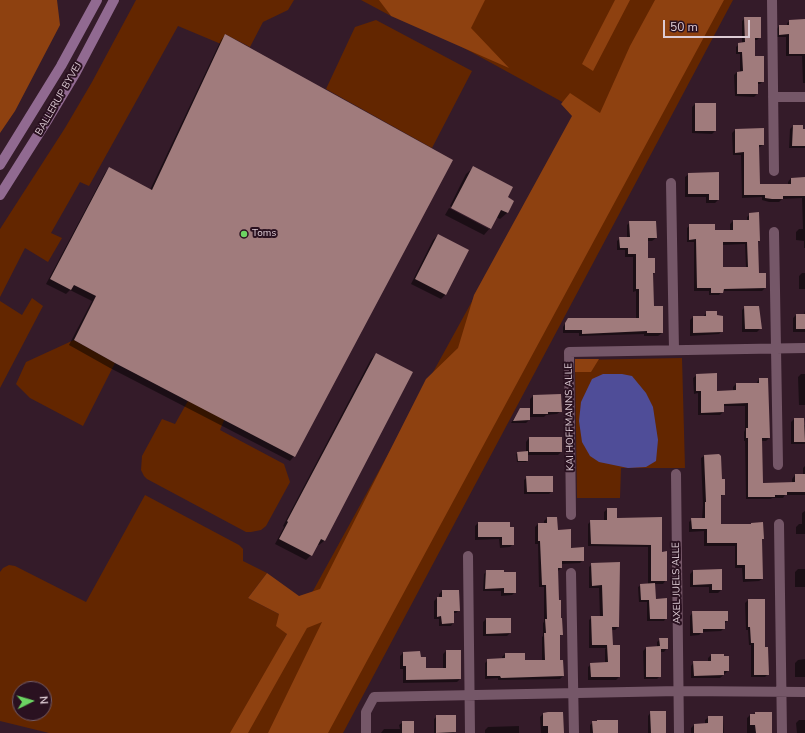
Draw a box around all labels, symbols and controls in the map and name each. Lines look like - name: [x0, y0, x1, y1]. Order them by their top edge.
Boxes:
- scale bar: [665, 12, 752, 38]
- text: 50 m: [670, 19, 698, 35]
- street label: BALLERUP BYVEJ: [33, 60, 85, 138]
- place label: Toms: [252, 228, 276, 240]
- marker: Toms: [239, 229, 249, 239]
- street label: KAI HOFFMANNS ALLE: [563, 363, 577, 471]
- street label: AXEL JUELS ALLE: [670, 542, 684, 624]
- north arrow: [12, 681, 52, 721]
- text: N: [36, 695, 51, 705]

